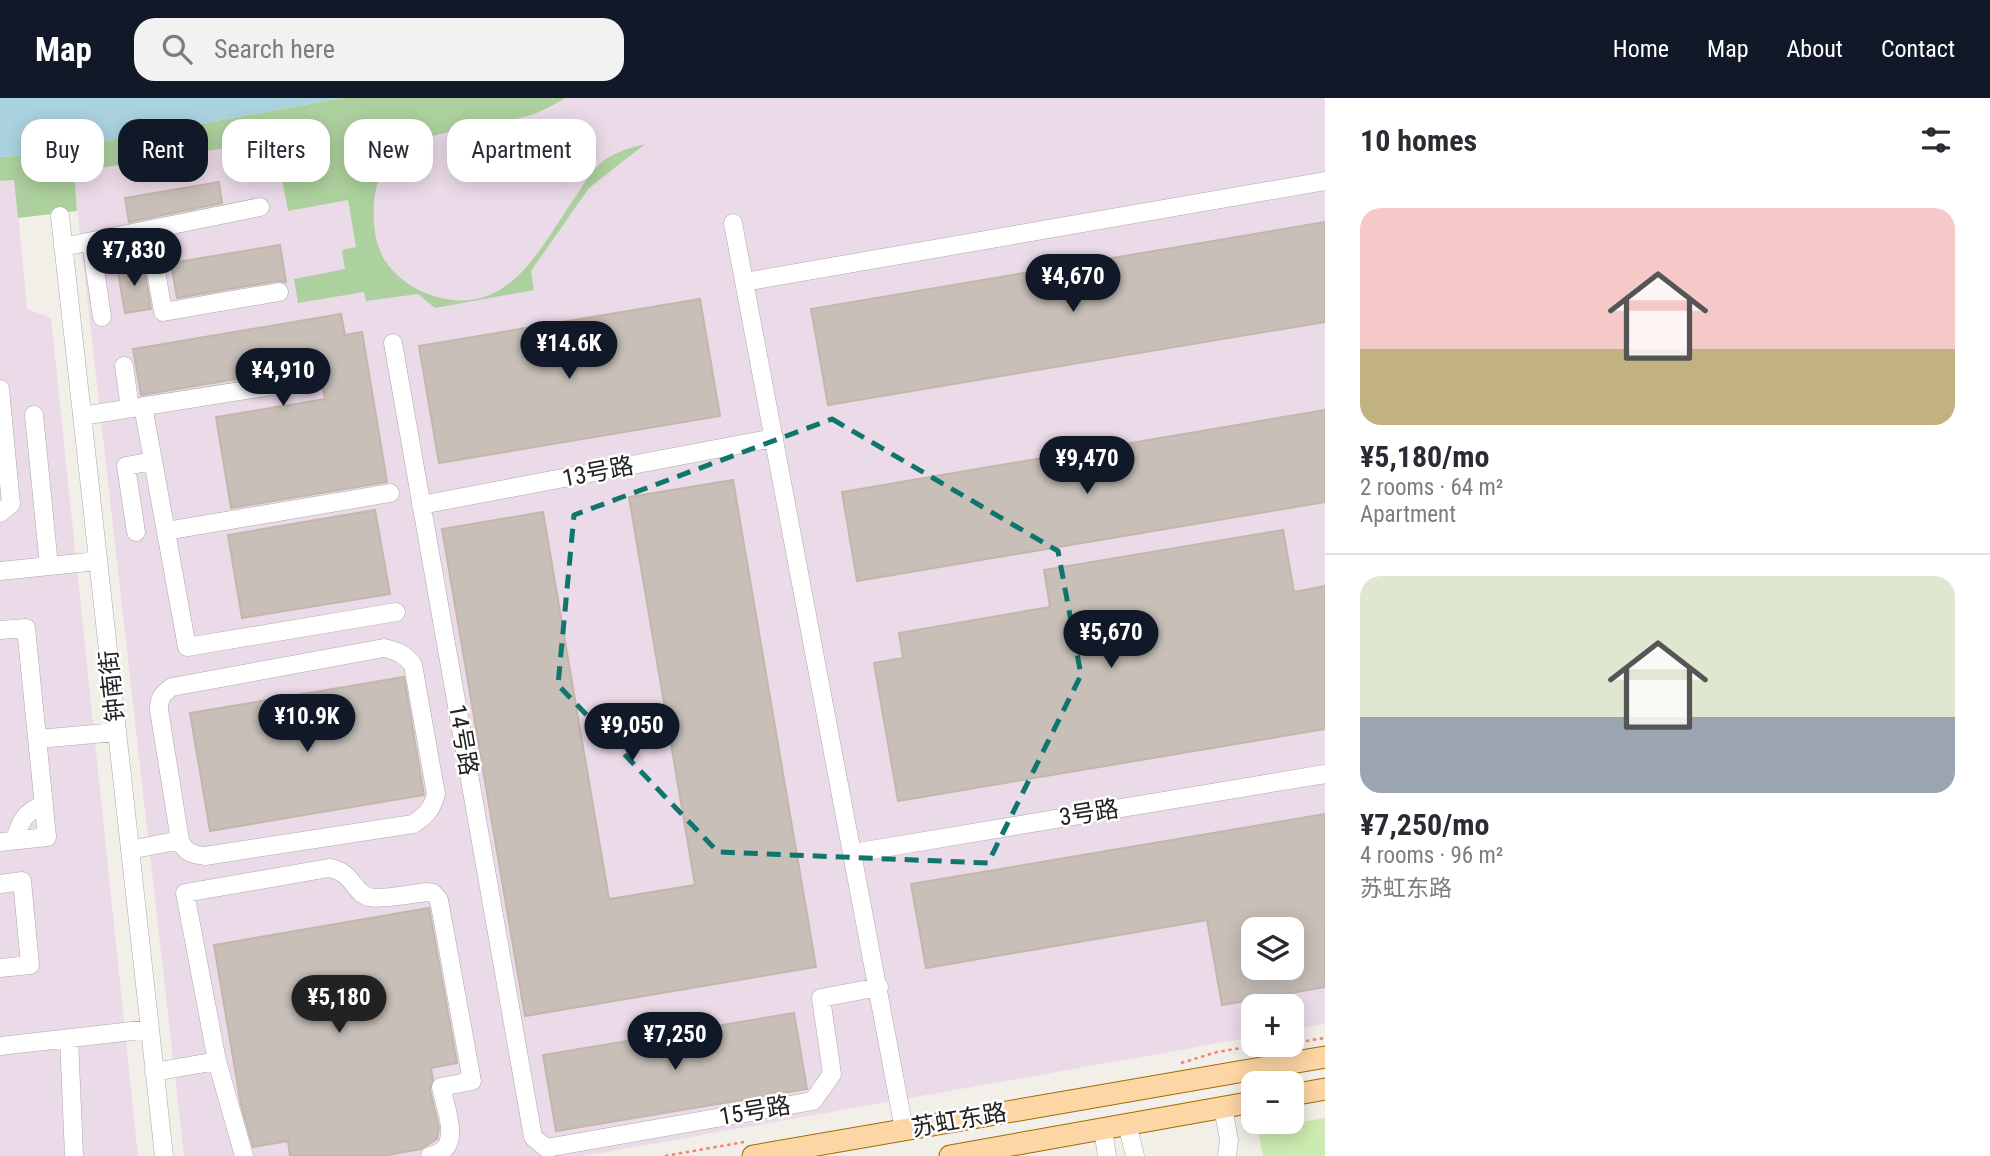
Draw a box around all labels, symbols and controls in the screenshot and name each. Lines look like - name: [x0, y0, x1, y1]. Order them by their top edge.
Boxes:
- search box: [134, 18, 624, 81]
- text: Map: [35, 30, 92, 69]
- icon: search: [158, 30, 196, 68]
- text: Search here: [214, 34, 335, 64]
- text: Home: [1613, 35, 1669, 63]
- text: Map: [1707, 35, 1749, 63]
- text: About: [1787, 35, 1843, 63]
- text: Contact: [1881, 35, 1955, 63]
- chip: Buy: [21, 119, 104, 182]
- chip: Rent: [118, 119, 208, 182]
- chip: Filters: [222, 119, 330, 182]
- chip: New: [344, 119, 433, 182]
- chip: Apartment: [447, 119, 596, 182]
- icon: filters: [1917, 121, 1955, 159]
- text: 10 homes: [1360, 123, 1477, 158]
- pin: ¥7,830: [77, 228, 191, 288]
- text: ¥7,830: [102, 237, 166, 264]
- icon: home: [1595, 253, 1721, 379]
- pin: ¥4,670: [1016, 254, 1130, 314]
- text: ¥4,670: [1041, 263, 1105, 290]
- pin: ¥14.6K: [512, 322, 626, 381]
- text: ¥14.6K: [536, 330, 602, 357]
- pin: ¥4,910: [226, 348, 340, 408]
- text: ¥4,910: [251, 357, 315, 384]
- pin: ¥9,470: [1030, 436, 1144, 496]
- text: ¥5,180/mo: [1360, 439, 1489, 474]
- text: ¥9,470: [1055, 445, 1119, 472]
- street label: 13号路: [560, 451, 636, 493]
- text: 2 rooms · 64 m²: [1360, 474, 1503, 501]
- text: Apartment: [1360, 501, 1456, 528]
- pin: ¥5,670: [1054, 610, 1168, 670]
- text: ¥5,670: [1079, 619, 1143, 646]
- icon: home: [1595, 622, 1721, 748]
- street label: 钟南街: [94, 649, 130, 723]
- pin: ¥10.9K: [250, 694, 364, 754]
- street label: 14号路: [443, 702, 483, 778]
- text: ¥10.9K: [274, 703, 340, 730]
- pin: ¥9,050: [575, 704, 689, 763]
- text: ¥9,050: [600, 712, 664, 739]
- street label: 3号路: [1057, 794, 1121, 832]
- text: ¥7,250/mo: [1360, 807, 1489, 842]
- text: 4 rooms · 96 m²: [1360, 842, 1503, 869]
- text: 苏虹东路: [1360, 875, 1452, 902]
- map controls: [1241, 917, 1304, 1134]
- button: layers: [1241, 917, 1304, 980]
- pin: ¥5,180: [282, 976, 396, 1035]
- text: ¥5,180: [307, 984, 371, 1011]
- button: +: [1241, 994, 1304, 1057]
- pin: ¥7,250: [618, 1012, 732, 1072]
- text: ¥7,250: [643, 1021, 707, 1048]
- button: −: [1241, 1071, 1304, 1134]
- street label: 15号路: [717, 1091, 793, 1131]
- street label: 苏虹东路: [909, 1098, 1009, 1142]

